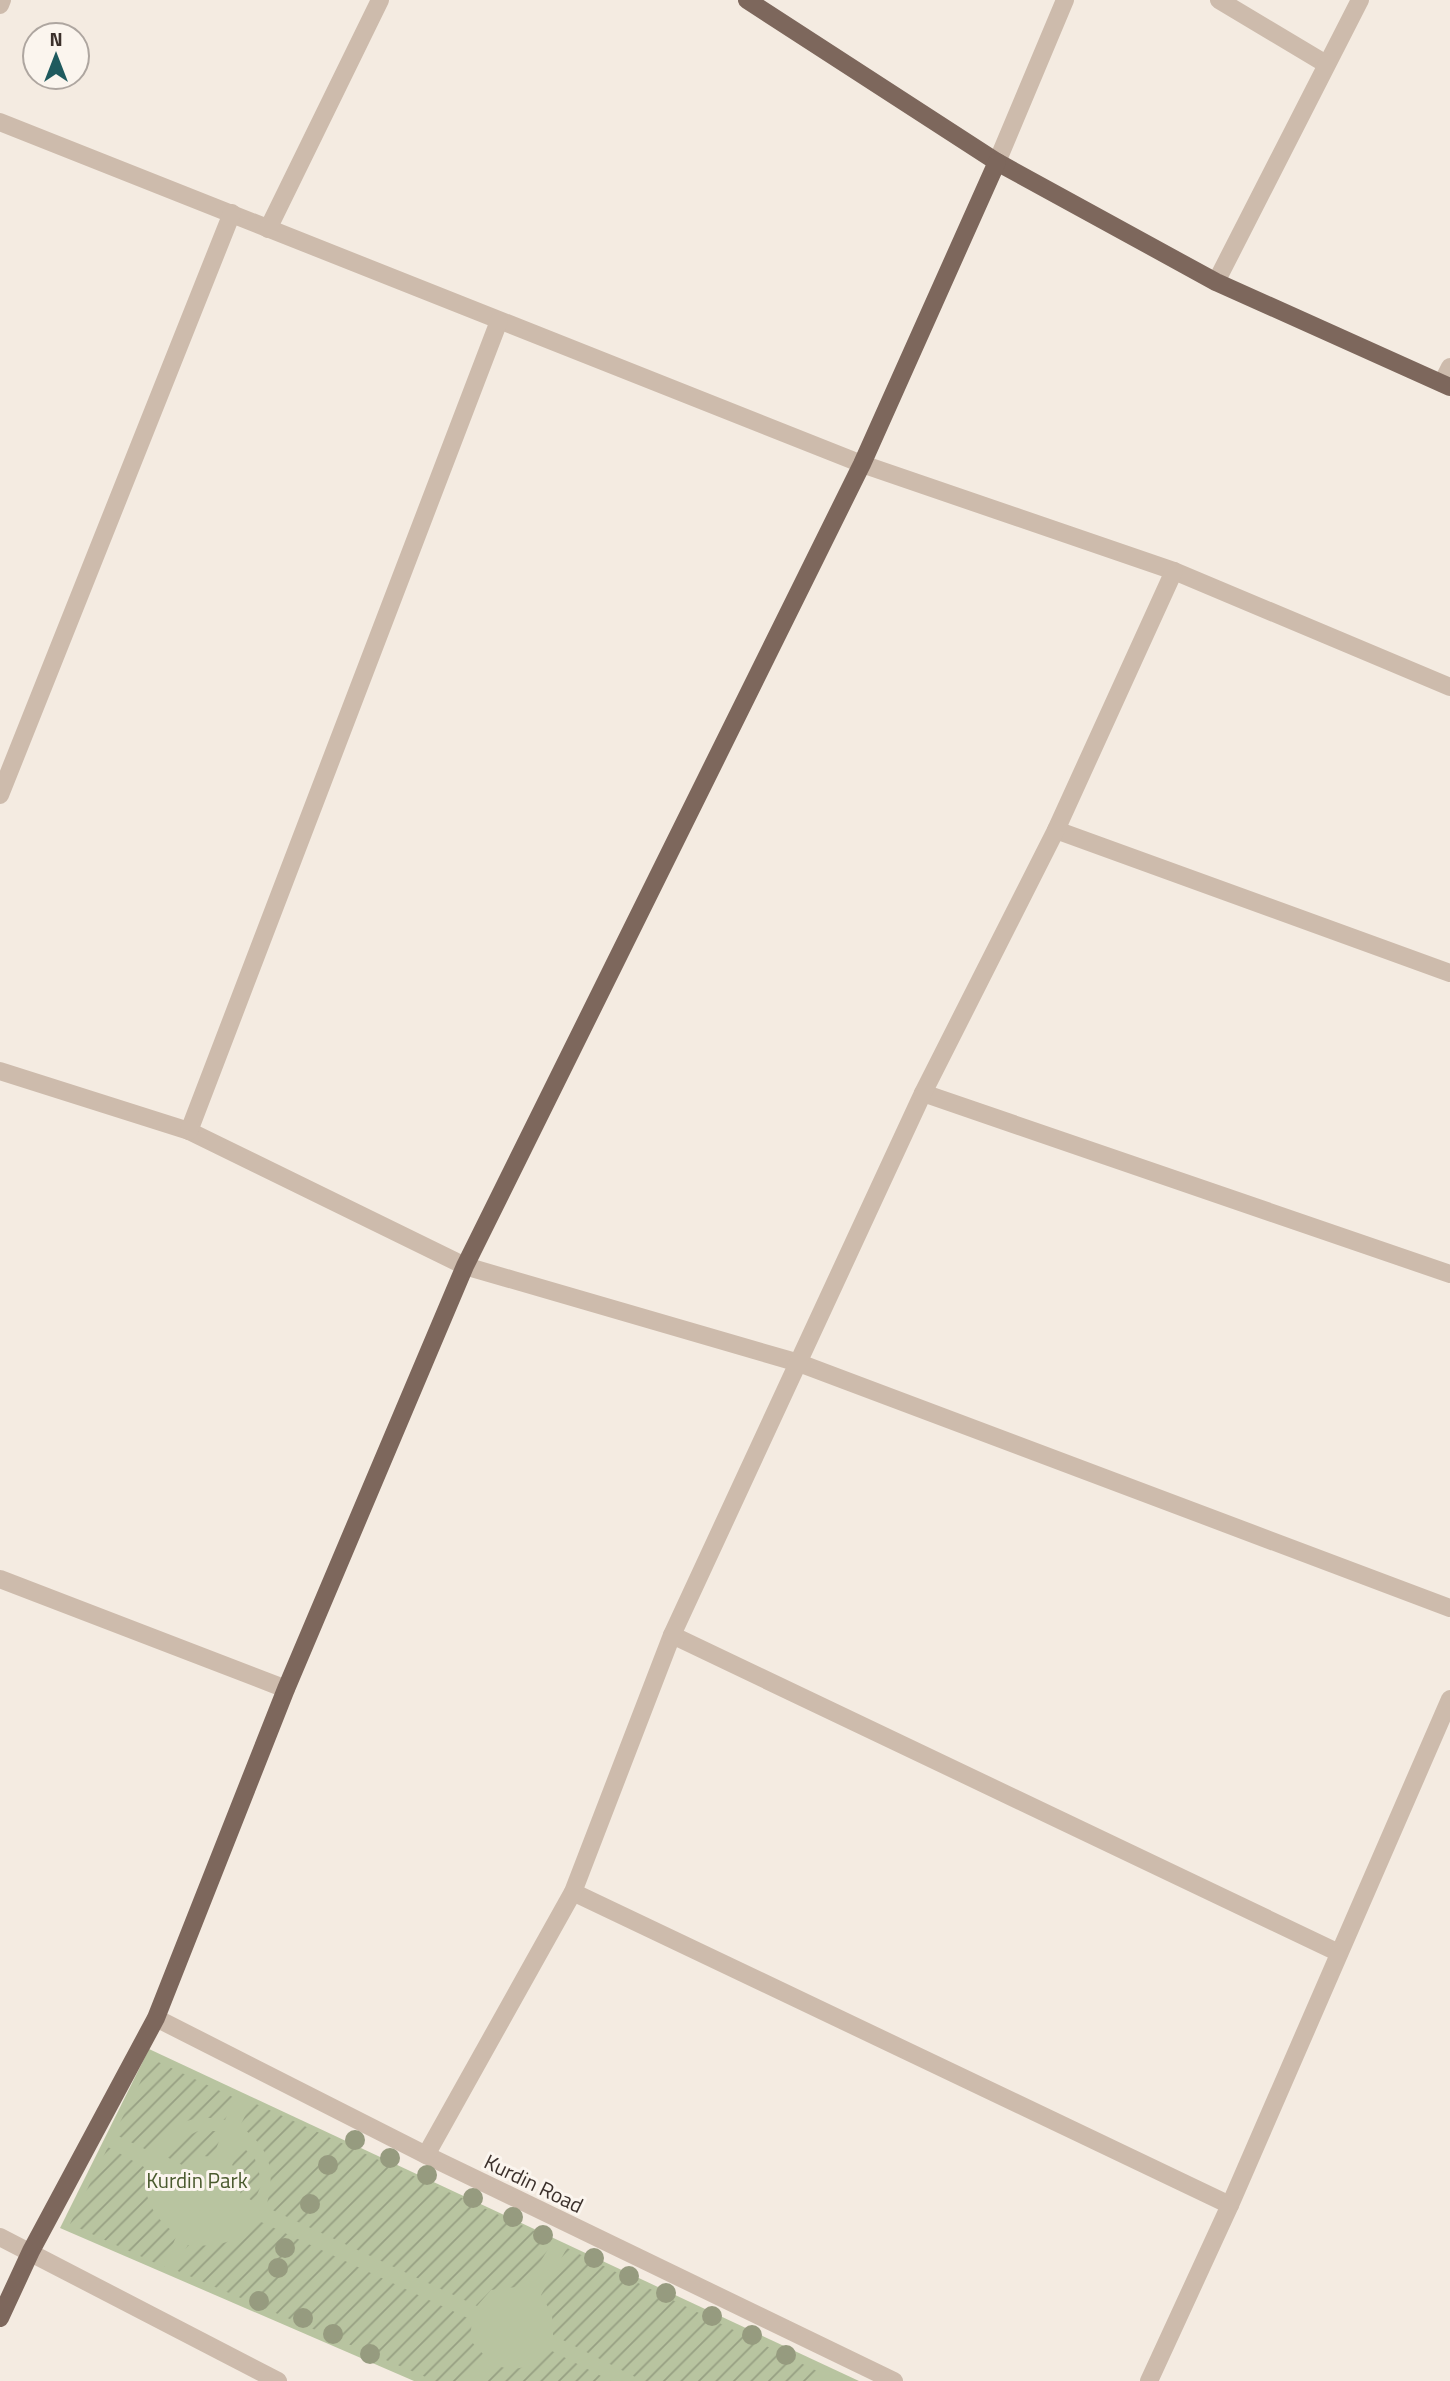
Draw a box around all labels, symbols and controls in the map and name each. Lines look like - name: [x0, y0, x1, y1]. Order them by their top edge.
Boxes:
- north arrow: [21, 21, 91, 91]
- text: N: [49, 24, 63, 53]
- street label: Kurdin Road: [479, 2145, 589, 2221]
- park label: Kurdin Park: [146, 2164, 248, 2196]

